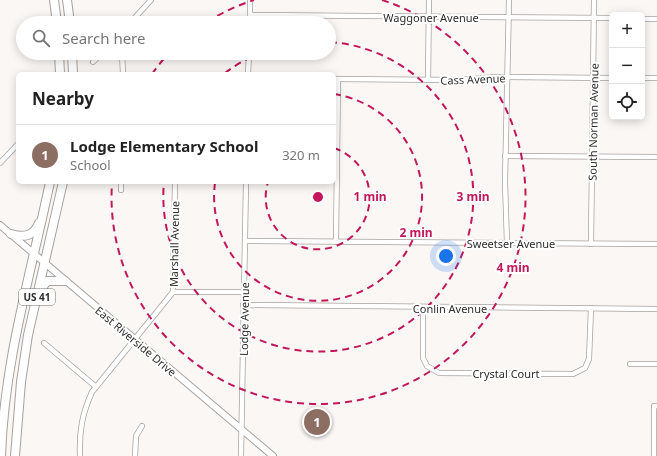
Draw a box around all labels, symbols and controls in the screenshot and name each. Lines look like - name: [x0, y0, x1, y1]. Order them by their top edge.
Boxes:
- street label: Waggoner Avenue: [383, 10, 479, 25]
- map controls: [609, 12, 645, 120]
- button: +: [609, 12, 645, 48]
- search box: [16, 16, 336, 60]
- icon: search: [30, 27, 52, 49]
- text: Search here: [62, 28, 145, 48]
- button: −: [609, 48, 645, 84]
- street label: South Norman Avenue: [584, 63, 602, 181]
- street label: Cass Avenue: [440, 70, 506, 88]
- button: locate: [609, 84, 645, 120]
- text: Nearby: [32, 87, 94, 110]
- text: Lodge Elementary School: [70, 136, 258, 156]
- text: 1: [41, 146, 49, 164]
- text: 320 m: [282, 146, 320, 164]
- text: School: [70, 156, 111, 174]
- text: 1 min: [353, 188, 387, 205]
- text: 3 min: [456, 188, 490, 205]
- centre of rings: [311, 190, 325, 204]
- street label: Marshall Avenue: [166, 201, 182, 287]
- text: 2 min: [399, 224, 433, 241]
- street label: Sweetser Avenue: [467, 236, 555, 251]
- your location: [436, 246, 456, 266]
- text: 4 min: [496, 259, 530, 276]
- street label: Lodge Avenue: [236, 282, 252, 356]
- road number: US 41: [19, 289, 55, 305]
- street label: Conlin Avenue: [413, 301, 487, 316]
- street label: East Riverside Drive: [92, 303, 180, 379]
- street label: Crystal Court: [472, 366, 540, 381]
- pin: 1: [304, 407, 330, 437]

